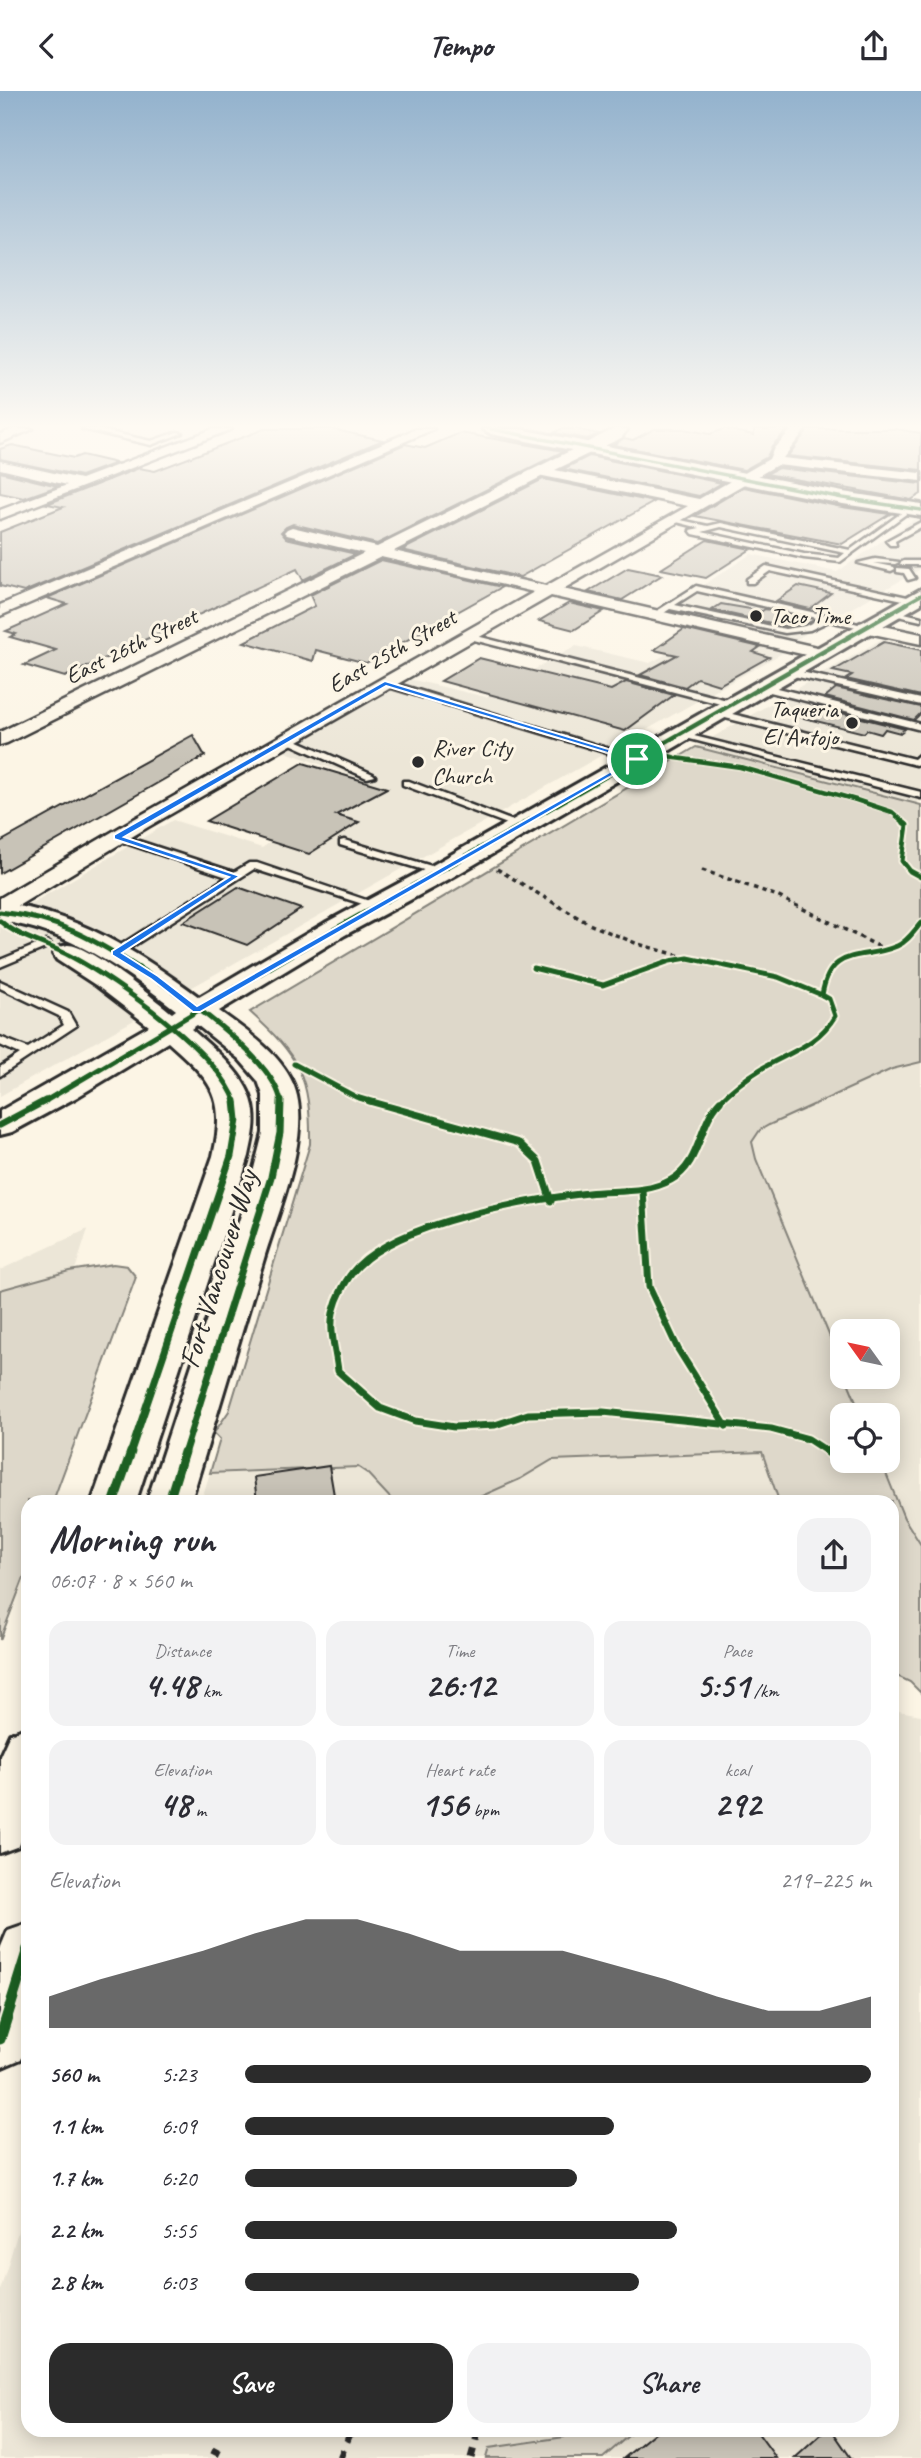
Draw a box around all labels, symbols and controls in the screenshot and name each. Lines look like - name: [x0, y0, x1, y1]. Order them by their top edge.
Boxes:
- text: Tempo: [428, 25, 493, 66]
- icon: back: [28, 27, 66, 65]
- icon: share: [855, 27, 893, 65]
- street label: East 26th Street: [60, 600, 204, 691]
- street label: East 25th Street: [323, 601, 463, 700]
- place label: Taco Time: [770, 601, 852, 631]
- marker: Taco Time: [748, 608, 764, 624]
- place label: Taqueria El Antojo: [763, 694, 841, 752]
- marker: Taqueria El Antojo: [844, 715, 860, 731]
- pin: [607, 729, 667, 789]
- place label: River City Church: [432, 733, 514, 791]
- icon: arrive: [618, 740, 656, 778]
- marker: River City Church: [410, 754, 426, 770]
- street label: Fort Vancouver Way: [170, 1163, 267, 1373]
- north arrow: [830, 1319, 900, 1389]
- map controls: [830, 1319, 900, 1473]
- button: locate: [830, 1403, 900, 1473]
- text: Morning run: [49, 1516, 215, 1563]
- button: share: [797, 1518, 871, 1592]
- text: 06:07 · 8 × 560 m: [49, 1566, 192, 1595]
- text: Distance: [154, 1639, 211, 1663]
- text: Time: [445, 1639, 475, 1663]
- text: Pace: [723, 1639, 752, 1663]
- text: 4.48: [144, 1663, 198, 1708]
- text: 26:12: [425, 1663, 495, 1708]
- text: 5:51: [696, 1663, 749, 1708]
- text: km: [198, 1679, 221, 1703]
- text: /km: [749, 1679, 779, 1703]
- text: Elevation: [153, 1758, 212, 1782]
- text: Heart rate: [425, 1758, 495, 1782]
- text: kcal: [725, 1758, 750, 1782]
- text: 48: [159, 1782, 191, 1827]
- text: 156: [421, 1782, 468, 1827]
- text: 292: [714, 1782, 761, 1827]
- text: m: [191, 1798, 206, 1822]
- text: bpm: [468, 1798, 499, 1822]
- text: Elevation: [49, 1866, 120, 1895]
- text: 219–225 m: [780, 1866, 871, 1895]
- text: 560 m: [49, 2060, 99, 2089]
- text: 5:23: [161, 2060, 197, 2089]
- text: 1.1 km: [49, 2112, 103, 2141]
- text: 6:09: [161, 2112, 197, 2141]
- text: 1.7 km: [49, 2164, 102, 2193]
- text: 6:20: [161, 2164, 197, 2193]
- text: 2.2 km: [49, 2216, 103, 2245]
- text: 5:55: [161, 2216, 197, 2245]
- text: 2.8 km: [49, 2268, 103, 2297]
- text: 6:03: [161, 2268, 197, 2297]
- button: Save: [49, 2343, 453, 2423]
- button: Share: [467, 2343, 871, 2423]

